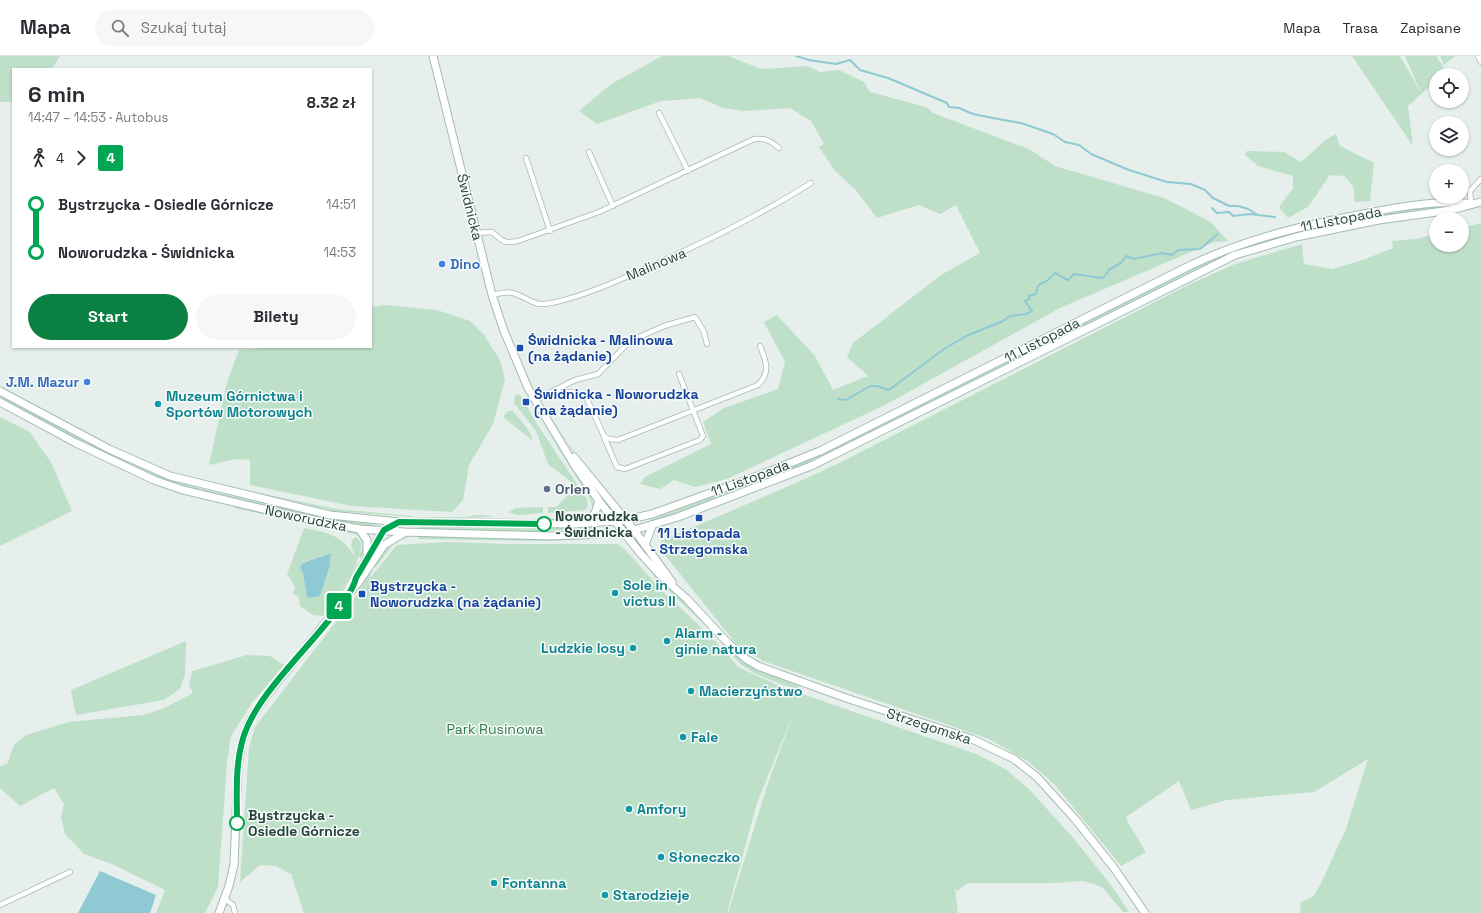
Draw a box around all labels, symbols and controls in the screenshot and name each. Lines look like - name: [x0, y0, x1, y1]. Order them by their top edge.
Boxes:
- search box: [95, 10, 375, 46]
- text: Mapa: [20, 15, 71, 40]
- icon: search: [109, 17, 131, 39]
- text: Szukaj tutaj: [141, 18, 226, 37]
- text: Mapa: [1283, 19, 1321, 37]
- text: Trasa: [1343, 19, 1378, 37]
- text: Zapisane: [1400, 19, 1461, 37]
- map controls: [1429, 68, 1469, 252]
- button: locate: [1429, 68, 1469, 108]
- text: 6 min: [28, 80, 85, 108]
- text: 8.32 zł: [307, 93, 356, 112]
- text: 14:47 – 14:53 · Autobus: [28, 109, 168, 126]
- button: layers: [1429, 116, 1469, 156]
- icon: walk: [28, 147, 50, 169]
- icon: forward: [70, 147, 92, 169]
- text: 4: [106, 149, 115, 167]
- text: 4: [56, 150, 64, 167]
- button: +: [1429, 164, 1469, 204]
- street label: Świdnicka: [453, 172, 487, 242]
- text: Bystrzycka - Osiedle Górnicze: [58, 195, 274, 214]
- text: 14:51: [326, 196, 356, 213]
- street label: 11 Listopada: [1299, 202, 1383, 236]
- button: −: [1429, 212, 1469, 252]
- text: Noworudzka - Świdnicka: [58, 243, 234, 262]
- street label: Malinowa: [623, 243, 689, 285]
- text: 14:53: [324, 244, 356, 261]
- place label: Dino: [450, 255, 480, 273]
- marker: Dino: [437, 259, 447, 269]
- button: Start: [28, 294, 188, 340]
- button: Bilety: [196, 294, 356, 340]
- street label: 11 Listopada: [1001, 313, 1083, 367]
- place label: Świdnicka - Malinowa (na żądanie): [528, 331, 673, 365]
- marker: Świdnicka - Malinowa (na żądanie): [515, 343, 525, 353]
- place label: J.M. Mazur: [6, 373, 79, 391]
- marker: J.M. Mazur: [82, 377, 92, 387]
- place label: Świdnicka - Noworudzka (na żądanie): [534, 385, 699, 419]
- place label: Muzeum Górnictwa i Sportów Motorowych: [166, 387, 312, 421]
- marker: Świdnicka - Noworudzka (na żądanie): [521, 397, 531, 407]
- marker: Muzeum Górnictwa i Sportów Motorowych: [153, 399, 163, 409]
- street label: 11 Listopada: [708, 455, 792, 501]
- place label: Orlen: [555, 480, 590, 498]
- marker: Orlen: [542, 484, 552, 494]
- street label: Noworudzka: [263, 501, 349, 535]
- place label: Noworudzka - Świdnicka: [555, 507, 639, 541]
- marker: 11 Listopada - Strzegomska: [694, 513, 704, 523]
- marker: Noworudzka - Świdnicka: [536, 516, 552, 532]
- place label: 11 Listopada - Strzegomska: [650, 524, 748, 558]
- place label: Sole in victus II: [623, 576, 676, 610]
- place label: Bystrzycka - Noworudzka (na żądanie): [370, 577, 541, 611]
- marker: Sole in victus II: [610, 588, 620, 598]
- marker: Bystrzycka - Noworudzka (na żądanie): [357, 589, 367, 599]
- line badge: 4: [326, 593, 352, 619]
- text: 4: [335, 597, 343, 615]
- place label: Alarm - ginie natura: [675, 624, 756, 658]
- marker: Alarm - ginie natura: [662, 636, 672, 646]
- place label: Ludzkie losy: [541, 639, 625, 657]
- marker: Ludzkie losy: [628, 643, 638, 653]
- place label: Macierzyństwo: [699, 682, 802, 700]
- marker: Macierzyństwo: [686, 686, 696, 696]
- street label: Strzegomska: [884, 704, 974, 748]
- park label: Park Rusinowa: [446, 720, 544, 738]
- place label: Fale: [691, 728, 718, 746]
- marker: Fale: [678, 732, 688, 742]
- place label: Amfory: [637, 800, 686, 818]
- marker: Amfory: [624, 804, 634, 814]
- place label: Bystrzycka - Osiedle Górnicze: [248, 806, 360, 840]
- marker: Bystrzycka - Osiedle Górnicze: [229, 815, 245, 831]
- place label: Słoneczko: [669, 848, 740, 866]
- marker: Słoneczko: [656, 852, 666, 862]
- place label: Fontanna: [502, 874, 566, 892]
- marker: Fontanna: [489, 878, 499, 888]
- place label: Starodzieje: [613, 886, 690, 904]
- marker: Starodzieje: [600, 890, 610, 900]

